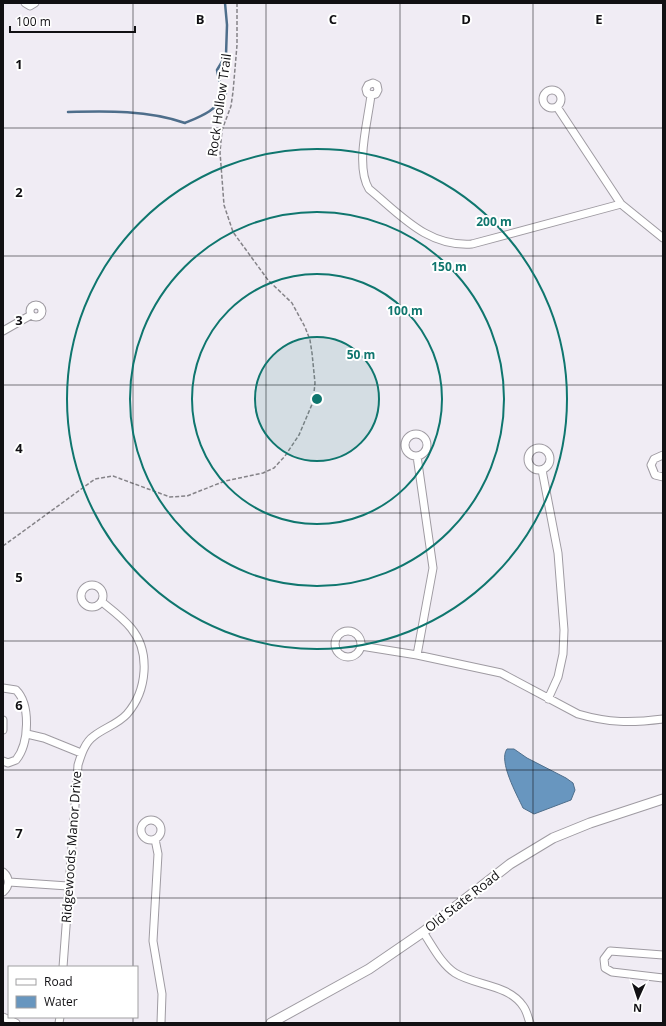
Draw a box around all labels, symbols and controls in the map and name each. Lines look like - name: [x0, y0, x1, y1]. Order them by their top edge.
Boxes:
- scale bar: [10, 8, 135, 34]
- text: B: [196, 10, 205, 28]
- text: C: [329, 10, 337, 28]
- text: D: [461, 10, 471, 28]
- text: E: [595, 10, 603, 28]
- text: 100 m: [16, 13, 51, 30]
- street label: Rock Hollow Trail: [203, 52, 235, 158]
- text: 1: [15, 55, 23, 73]
- text: 2: [15, 183, 23, 201]
- text: 200 m: [476, 213, 512, 230]
- text: 150 m: [431, 258, 467, 275]
- text: 100 m: [387, 302, 423, 319]
- text: 3: [15, 311, 23, 329]
- text: 50 m: [347, 346, 375, 363]
- centre of rings: [310, 392, 324, 406]
- text: 4: [15, 439, 23, 457]
- text: 5: [15, 568, 23, 586]
- text: 6: [15, 696, 23, 714]
- street label: Ridgewoods Manor Drive: [57, 771, 85, 923]
- text: 7: [15, 824, 23, 842]
- street label: Old State Road: [421, 866, 503, 936]
- legend: [8, 966, 138, 1018]
- text: Road: [44, 973, 73, 990]
- north arrow: [618, 978, 658, 1018]
- text: Water: [44, 993, 78, 1010]
- text: N: [633, 1001, 642, 1016]

